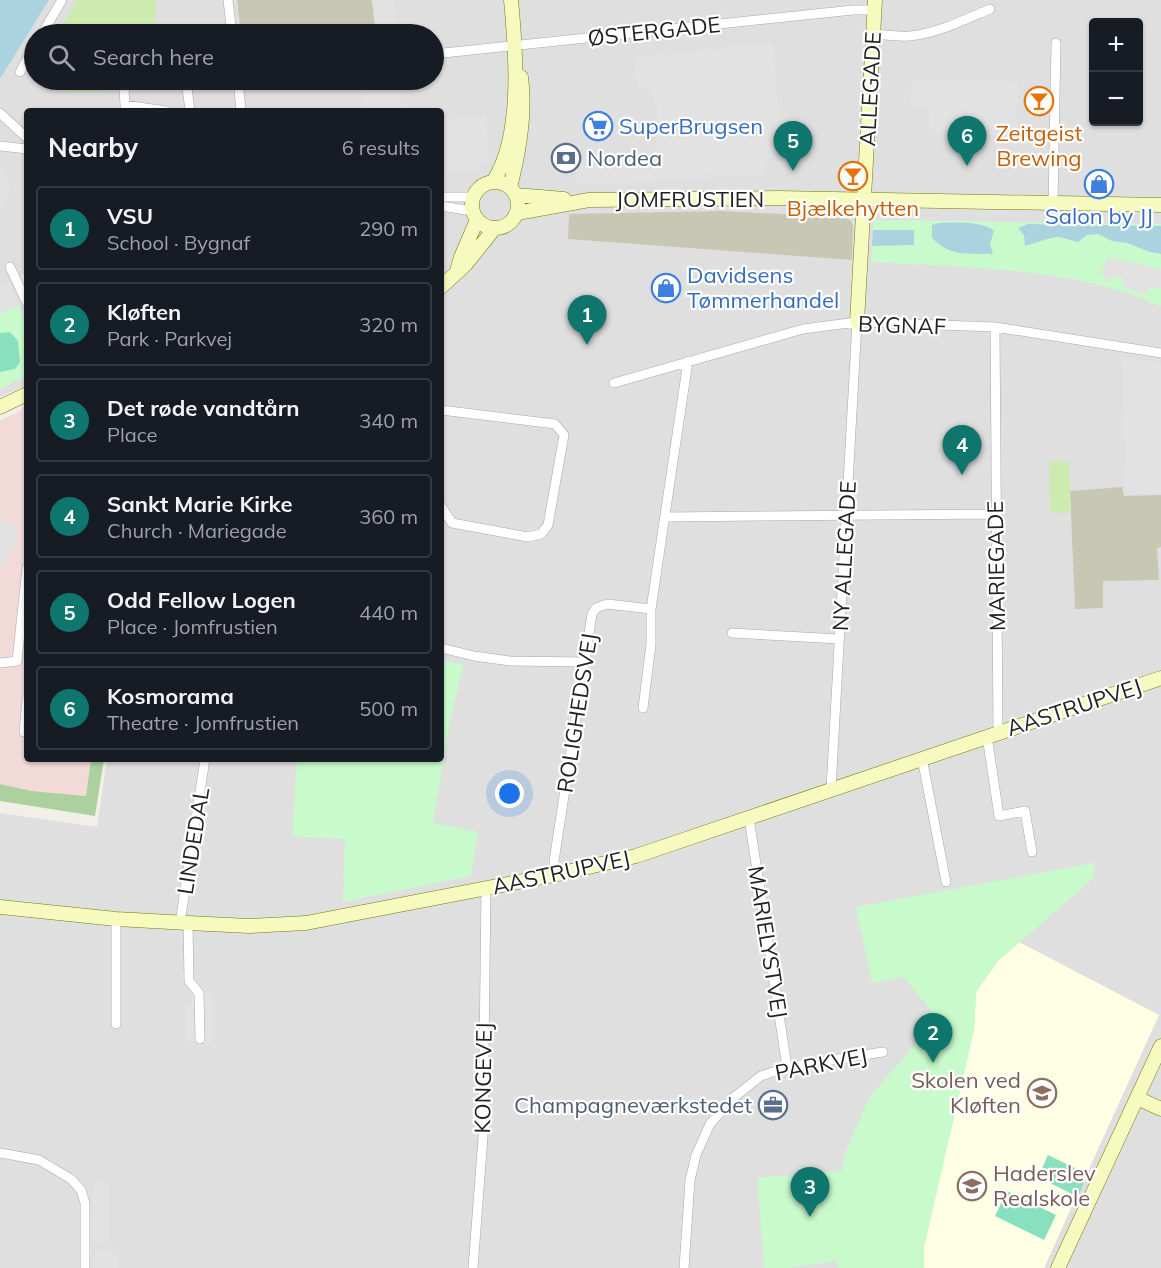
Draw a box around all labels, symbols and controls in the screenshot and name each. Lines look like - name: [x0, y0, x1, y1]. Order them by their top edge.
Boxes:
- street label: ØSTERGADE: [586, 10, 722, 52]
- map controls: [1089, 18, 1143, 126]
- button: +: [1089, 18, 1143, 72]
- search box: [24, 24, 444, 90]
- street label: ALLEGADE: [853, 31, 887, 147]
- icon: search: [45, 41, 78, 74]
- text: Search here: [93, 43, 214, 71]
- button: −: [1089, 72, 1143, 126]
- bar icon: Zeitgeist Brewing: [1023, 85, 1055, 117]
- supermarket icon: SuperBrugsen: [582, 110, 614, 142]
- place label: SuperBrugsen: [619, 112, 763, 140]
- pin: 6: [948, 116, 986, 166]
- place label: Zeitgeist Brewing: [996, 119, 1083, 172]
- pin: 5: [774, 122, 812, 171]
- text: Nearby: [48, 131, 138, 164]
- text: 6 results: [342, 135, 420, 160]
- bank icon: Nordea: [550, 142, 582, 174]
- place label: Nordea: [587, 144, 662, 172]
- bar icon: Bjælkehytten: [837, 160, 869, 192]
- shop icon: Salon by JJ: [1083, 168, 1115, 200]
- street label: JOMFRUSTIEN: [616, 185, 764, 213]
- place label: Bjælkehytten: [787, 194, 919, 222]
- text: VSU: [107, 202, 153, 230]
- place label: Salon by JJ: [1045, 202, 1153, 230]
- text: 1: [64, 216, 76, 241]
- text: 290 m: [359, 216, 418, 241]
- text: School · Bygnaf: [107, 230, 250, 255]
- place label: Davidsens Tømmerhandel: [687, 261, 839, 314]
- shop icon: Davidsens Tømmerhandel: [650, 272, 682, 304]
- pin: 1: [568, 296, 606, 345]
- text: Kløften: [107, 298, 181, 326]
- street label: BYGNAF: [857, 309, 947, 341]
- text: 2: [64, 312, 76, 337]
- text: 320 m: [359, 312, 418, 337]
- text: Park · Parkvej: [107, 326, 232, 351]
- text: Det røde vandtårn: [107, 394, 300, 422]
- text: 3: [64, 408, 76, 433]
- text: 340 m: [359, 408, 418, 433]
- text: Place: [107, 422, 157, 447]
- pin: 4: [942, 426, 982, 475]
- street label: NY ALLEGADE: [826, 480, 862, 632]
- text: Sankt Marie Kirke: [107, 490, 293, 518]
- street label: MARIEGADE: [981, 501, 1011, 631]
- text: 4: [64, 504, 76, 529]
- text: 360 m: [359, 504, 418, 529]
- text: Church · Mariegade: [107, 518, 287, 543]
- text: Odd Fellow Logen: [107, 586, 296, 614]
- text: 5: [64, 600, 76, 625]
- text: 440 m: [359, 600, 418, 625]
- text: Place · Jomfrustien: [107, 614, 278, 639]
- street label: ROLIGHEDSVEJ: [551, 631, 603, 795]
- street label: AASTRUPVEJ: [1003, 672, 1145, 742]
- text: Kosmorama: [107, 682, 234, 710]
- text: 6: [64, 696, 76, 721]
- text: 500 m: [359, 696, 418, 721]
- text: Theatre · Jomfrustien: [107, 710, 299, 735]
- your location: [495, 779, 524, 808]
- street label: LINDEDAL: [171, 786, 215, 896]
- street label: AASTRUPVEJ: [490, 844, 632, 900]
- street label: MARIELYSTVEJ: [742, 864, 794, 1020]
- pin: 2: [914, 1014, 952, 1063]
- street label: KONGEVEJ: [468, 1022, 498, 1134]
- street label: PARKVEJ: [772, 1041, 870, 1087]
- place label: Skolen ved Kløften: [911, 1066, 1021, 1119]
- school or university icon: Skolen ved Kløften: [1026, 1077, 1058, 1109]
- office icon: Champagneværkstedet: [757, 1089, 789, 1121]
- place label: Champagneværkstedet: [514, 1091, 752, 1119]
- place label: Haderslev Realskole: [993, 1159, 1096, 1212]
- pin: 3: [790, 1168, 830, 1217]
- school or university icon: Haderslev Realskole: [956, 1170, 988, 1202]

